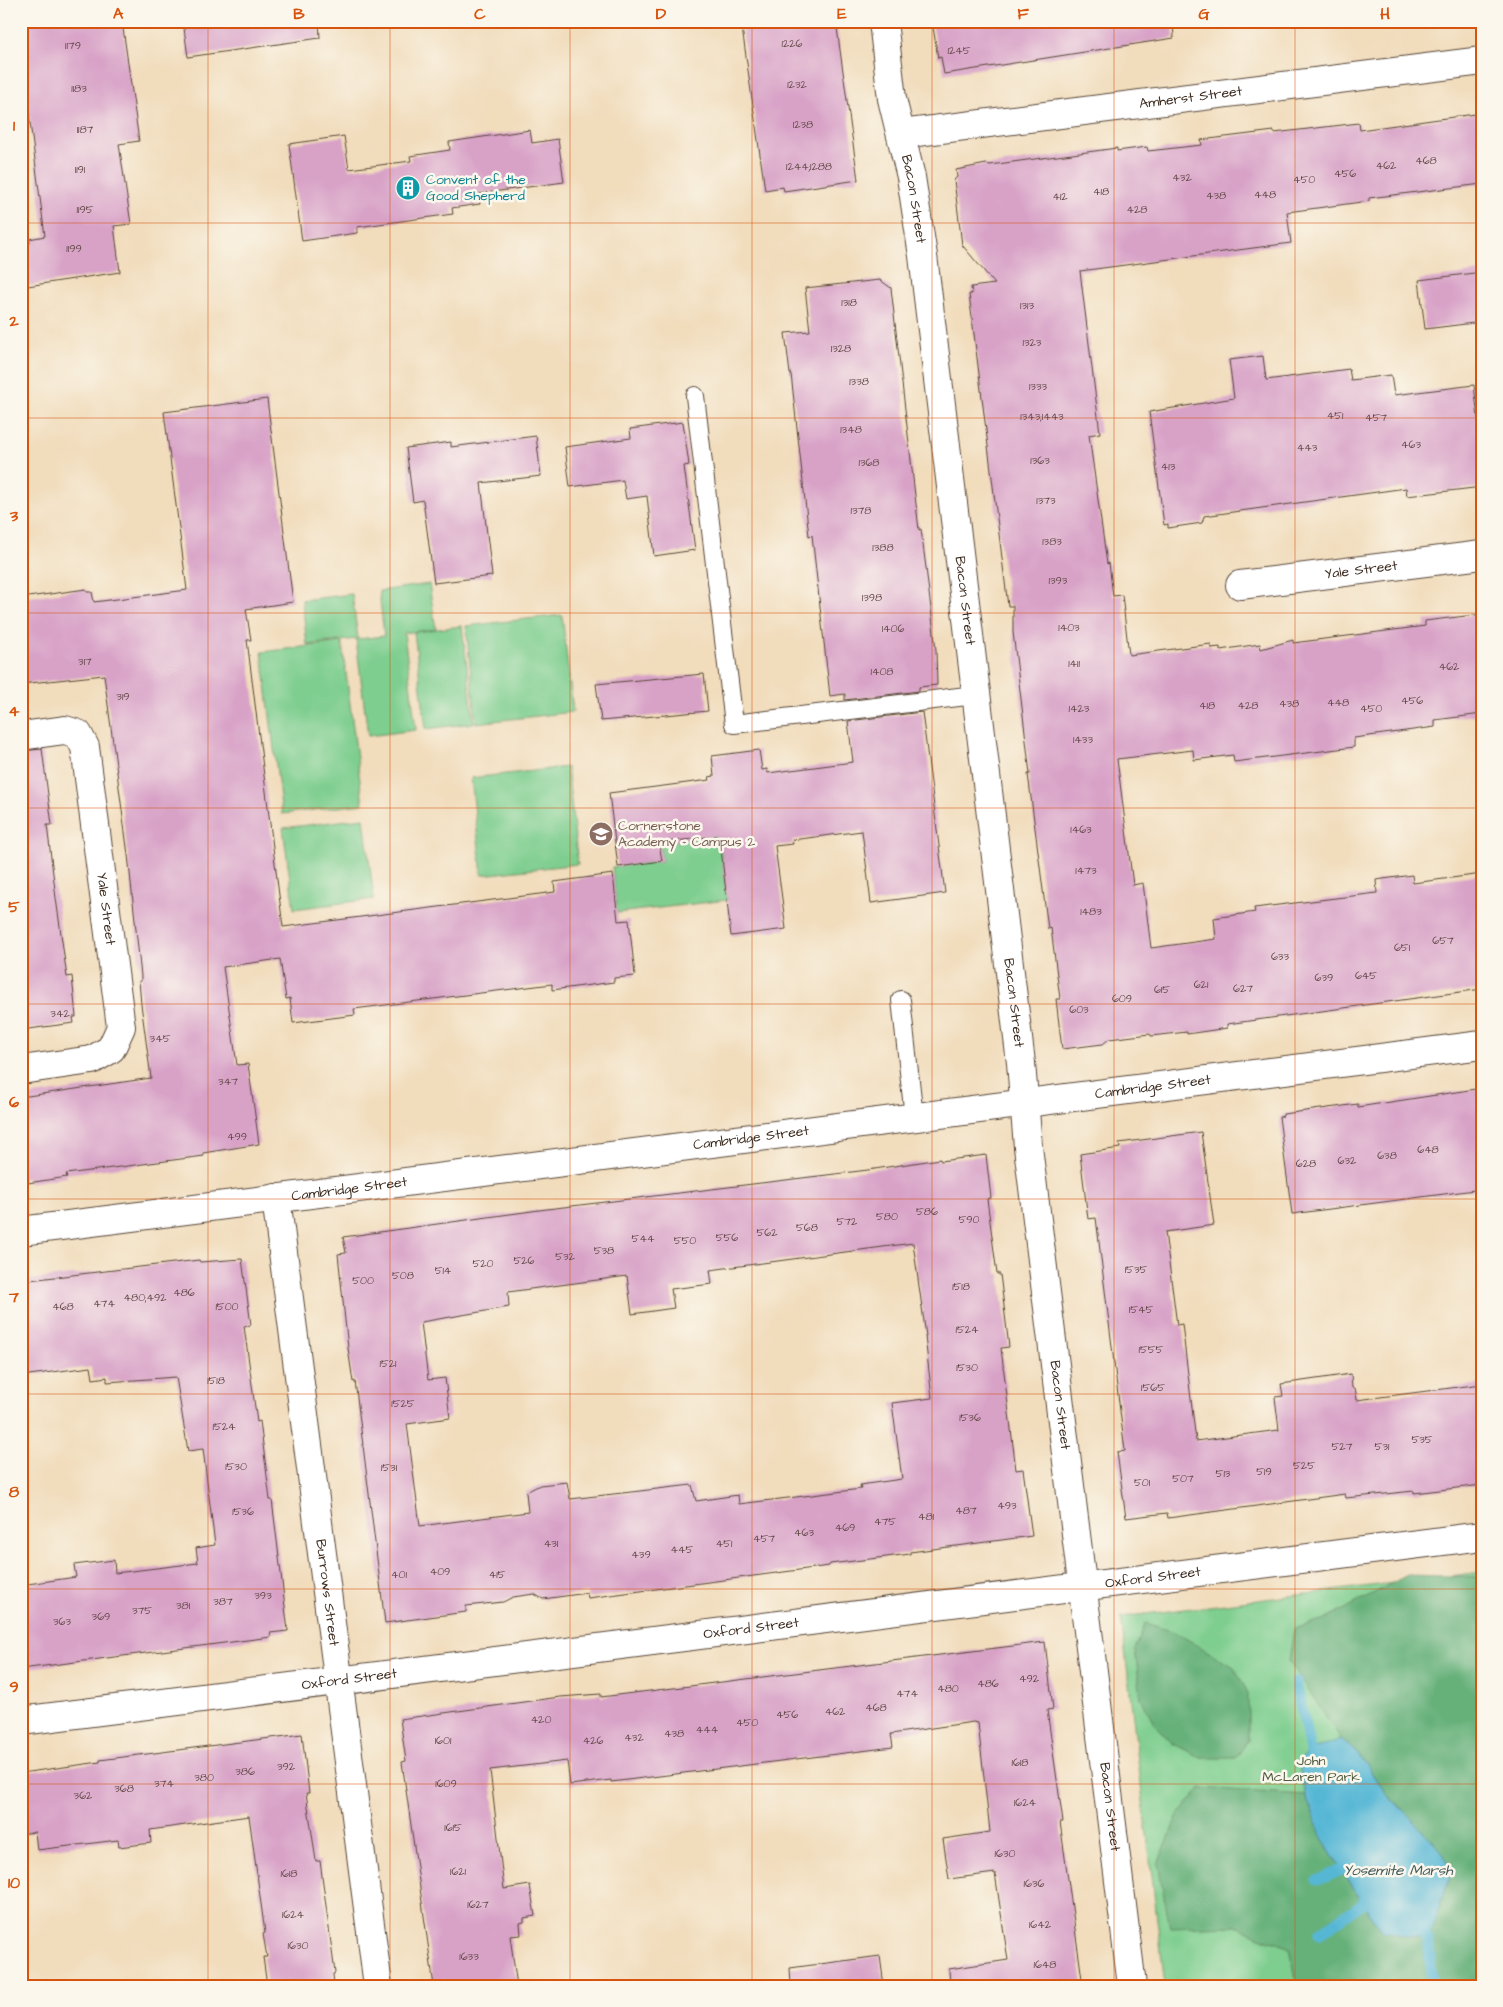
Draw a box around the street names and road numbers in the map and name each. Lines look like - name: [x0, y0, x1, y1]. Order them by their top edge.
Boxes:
- street label: Amherst Street: [1138, 81, 1244, 114]
- street label: Bacon Street: [896, 153, 931, 245]
- street label: Bacon Street: [950, 555, 980, 647]
- street label: Yale Street: [1324, 556, 1399, 584]
- street label: Yale Street: [91, 871, 120, 947]
- street label: Bacon Street: [998, 957, 1029, 1049]
- street label: Cambridge Street: [1094, 1070, 1212, 1104]
- street label: Cambridge Street: [692, 1121, 810, 1155]
- street label: Cambridge Street: [290, 1172, 409, 1206]
- street label: Bacon Street: [1045, 1359, 1075, 1451]
- street label: Burrows Street: [310, 1538, 344, 1648]
- street label: Oxford Street: [1104, 1562, 1202, 1594]
- street label: Oxford Street: [702, 1613, 800, 1644]
- street label: Oxford Street: [301, 1663, 399, 1695]
- street label: Bacon Street: [1094, 1761, 1125, 1853]

